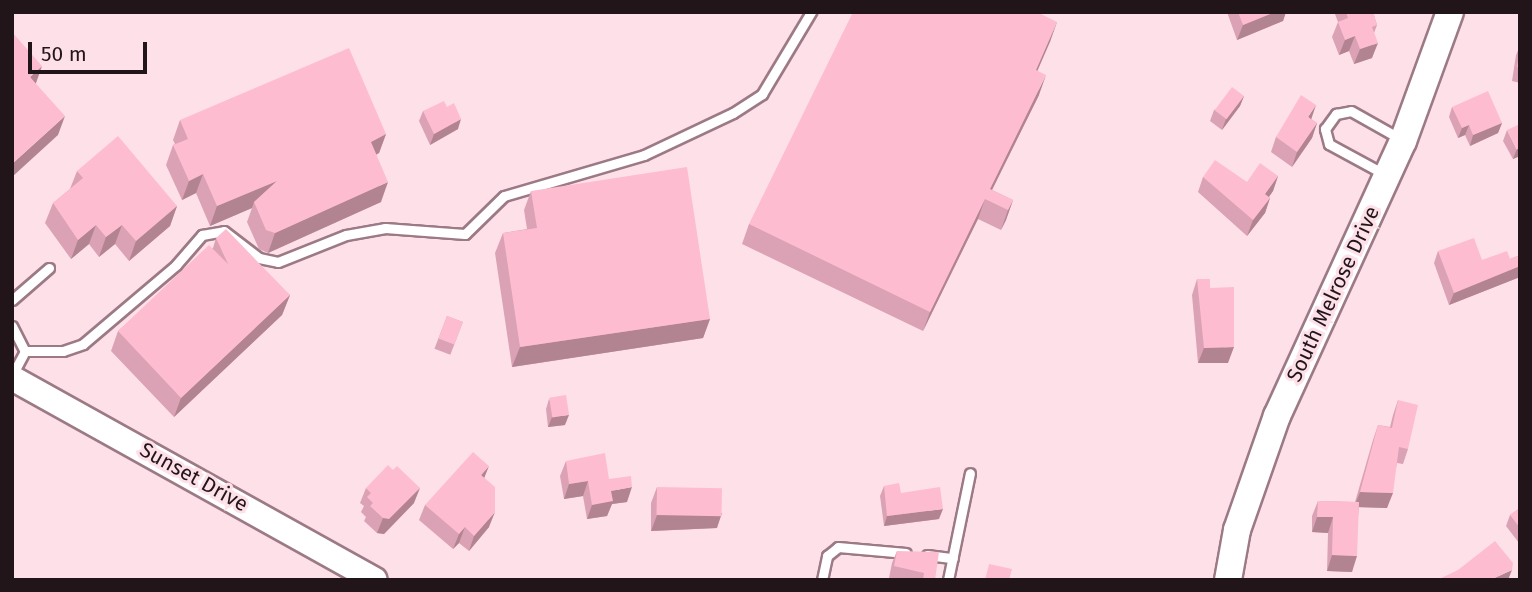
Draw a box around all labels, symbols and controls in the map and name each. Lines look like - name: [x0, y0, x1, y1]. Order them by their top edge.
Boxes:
- scale bar: [32, 28, 150, 72]
- text: 50 m: [41, 41, 87, 67]
- street label: South Melrose Drive: [1281, 202, 1385, 386]
- street label: Sunset Drive: [136, 437, 252, 517]

